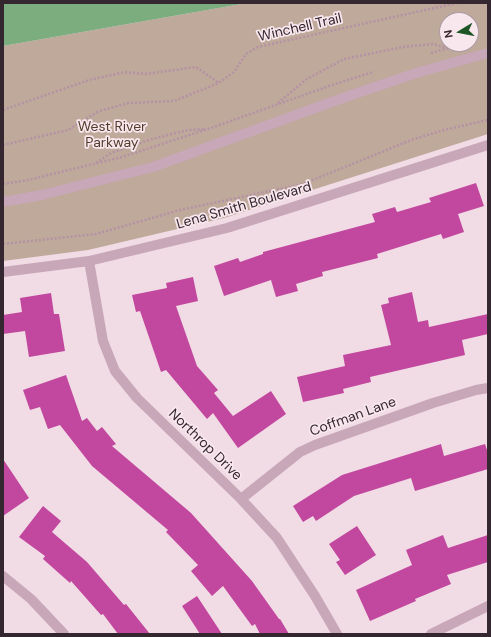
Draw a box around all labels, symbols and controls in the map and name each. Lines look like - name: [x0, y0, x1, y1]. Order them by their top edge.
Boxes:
- street label: Winchell Trail: [257, 10, 343, 46]
- north arrow: [439, 12, 479, 52]
- text: N: [441, 29, 456, 39]
- park label: West River Parkway: [78, 119, 146, 152]
- street label: Lena Smith Boulevard: [175, 179, 313, 233]
- street label: Coffman Lane: [308, 394, 398, 440]
- street label: Northrop Drive: [165, 406, 245, 484]

